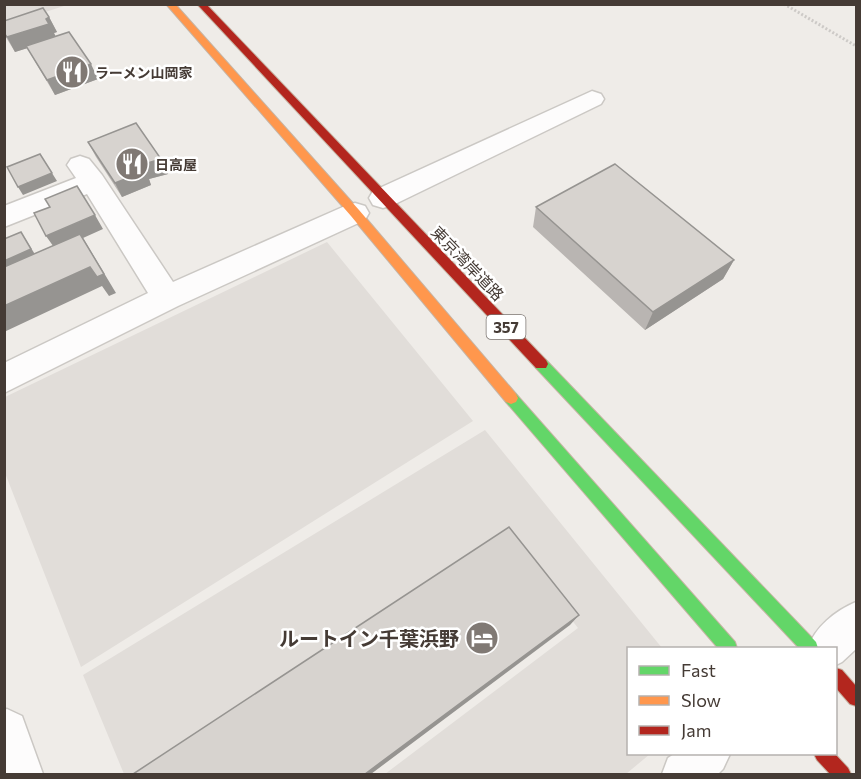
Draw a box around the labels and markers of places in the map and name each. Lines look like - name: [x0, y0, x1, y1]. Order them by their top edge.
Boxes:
- restaurant icon: ラーメン山岡家: [54, 54, 90, 90]
- place label: ラーメン山岡家: [95, 64, 192, 81]
- restaurant icon: 日高屋: [114, 146, 150, 182]
- place label: 日高屋: [155, 156, 197, 173]
- hotel icon: ルートイン千葉浜野: [464, 620, 500, 656]
- place label: ルートイン千葉浜野: [279, 626, 459, 650]

